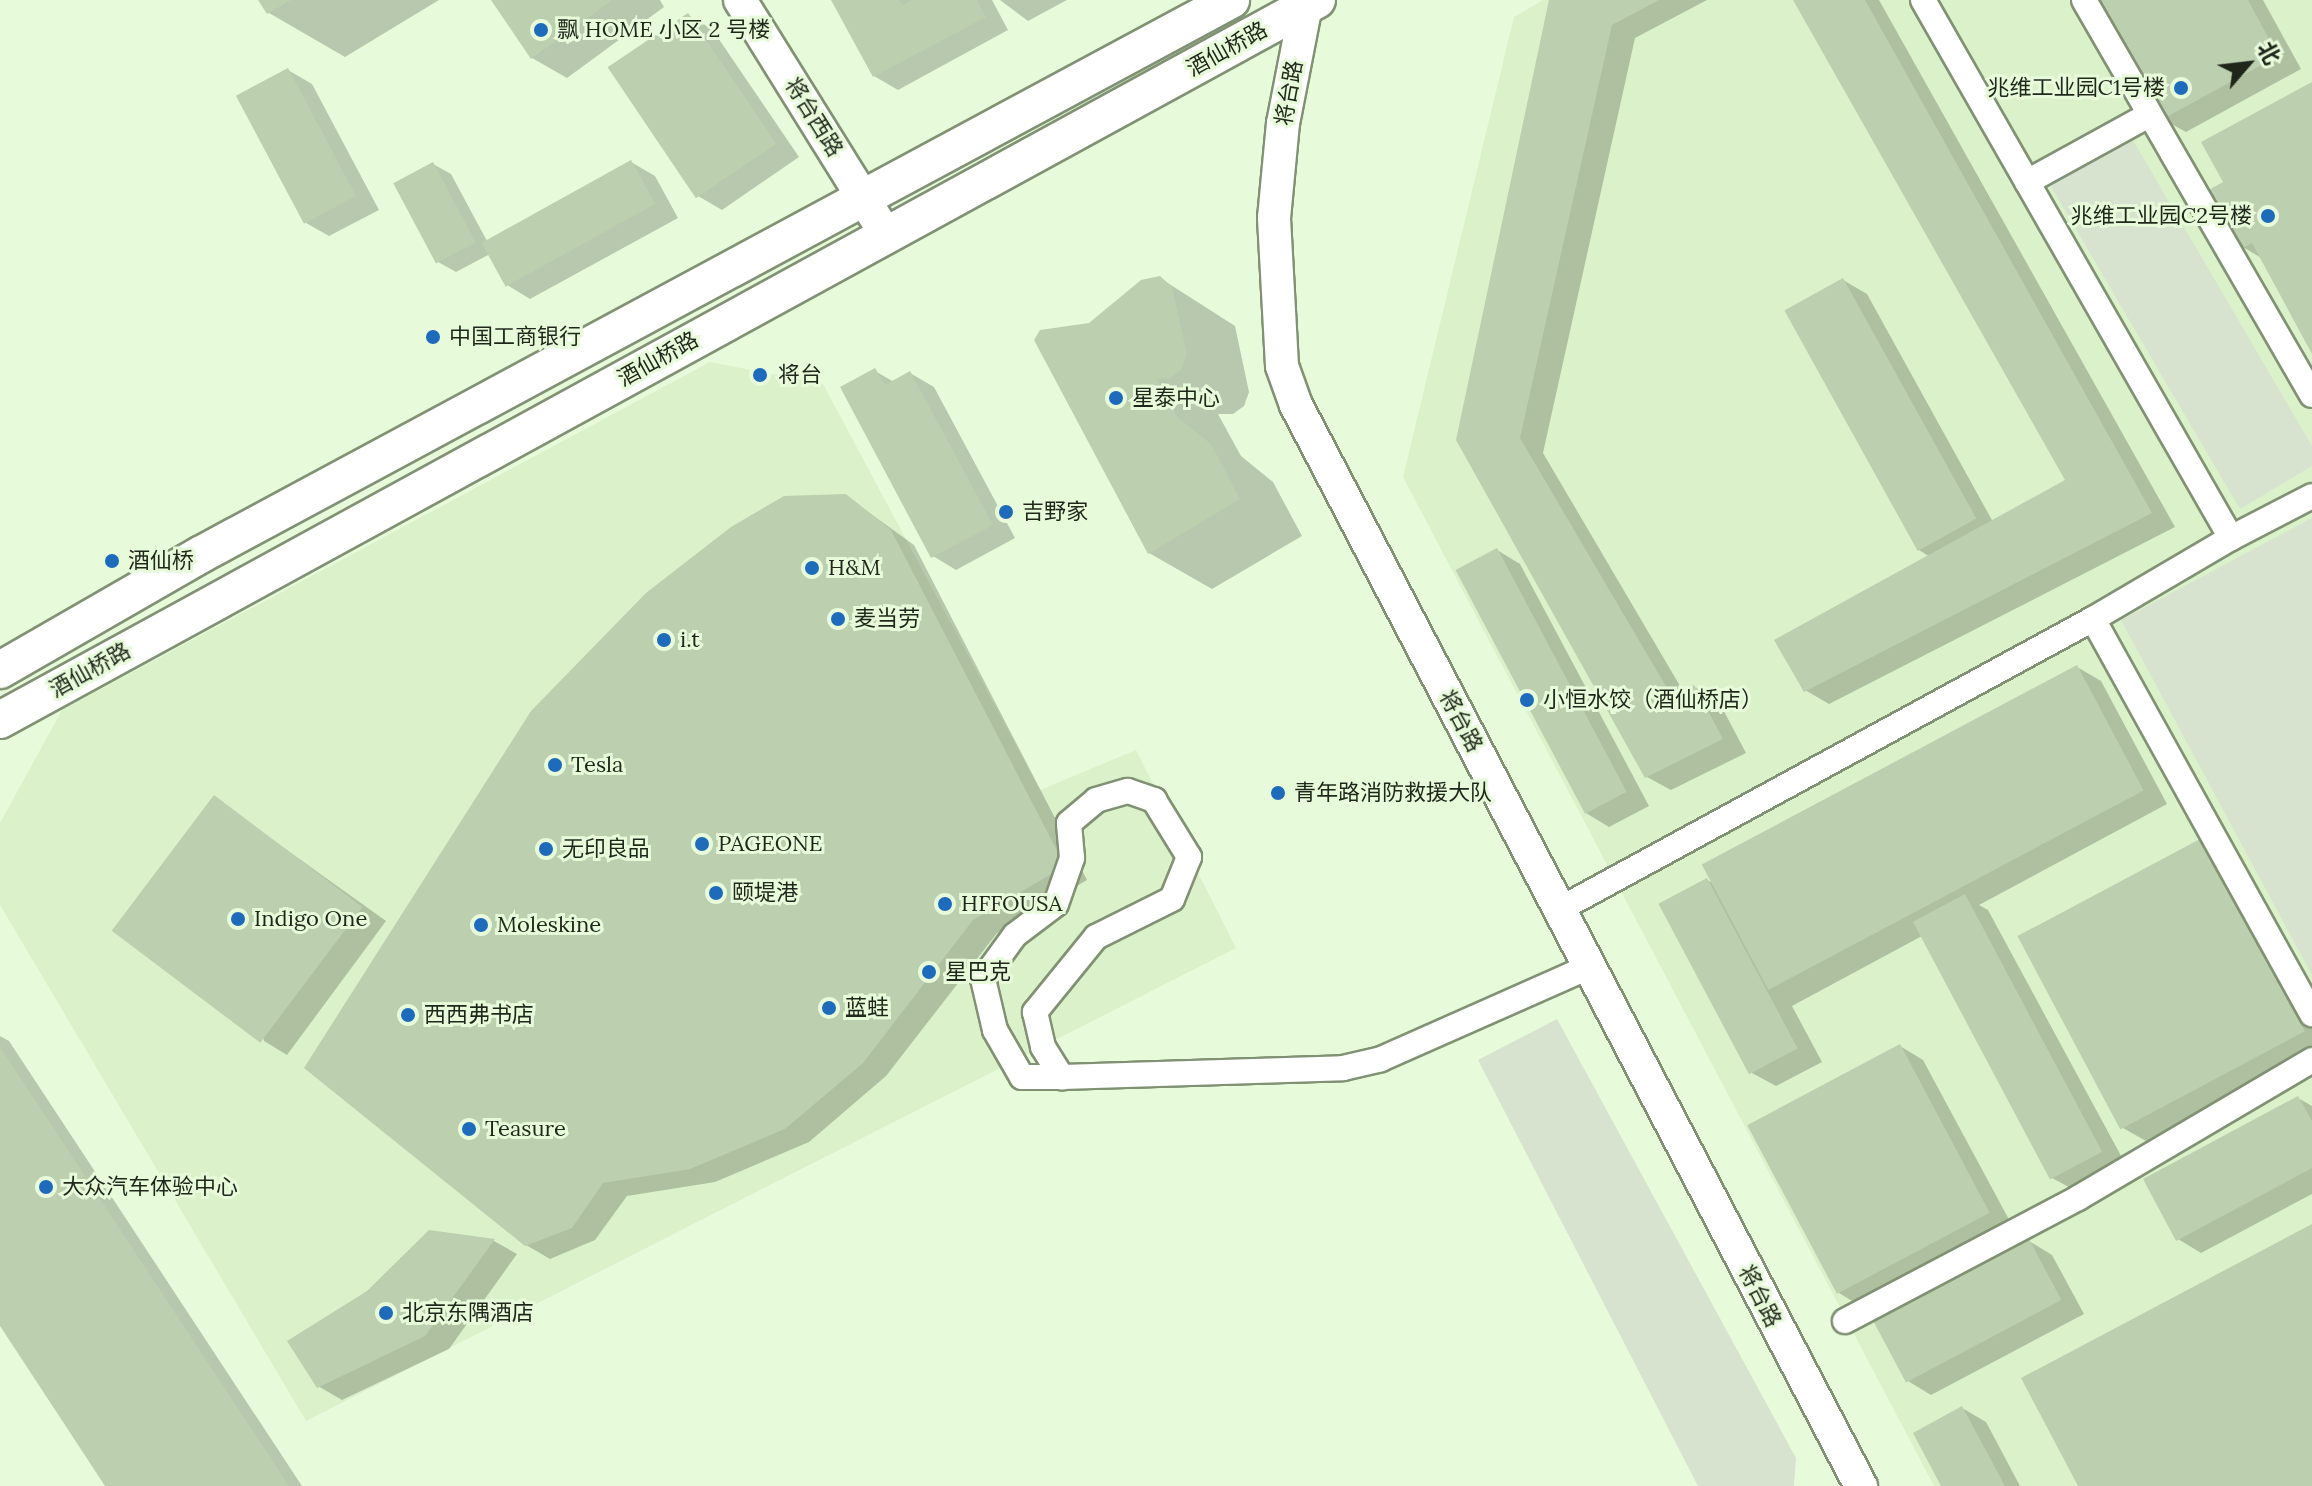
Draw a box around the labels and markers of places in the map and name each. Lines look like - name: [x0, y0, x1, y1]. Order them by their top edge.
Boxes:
- place label: 飘 HOME 小区 2 号楼: [557, 17, 770, 43]
- marker: 飘 HOME 小区 2 号楼: [532, 21, 550, 39]
- place label: 兆维工业园C1号楼: [1988, 75, 2165, 101]
- marker: 兆维工业园C1号楼: [2172, 79, 2190, 97]
- place label: 兆维工业园C2号楼: [2071, 203, 2252, 229]
- marker: 兆维工业园C2号楼: [2259, 207, 2277, 225]
- place label: 中国工商银行: [449, 324, 581, 350]
- marker: 中国工商银行: [424, 328, 442, 346]
- place label: 将台: [778, 362, 822, 388]
- marker: 将台: [749, 364, 771, 386]
- place label: 星泰中心: [1132, 385, 1220, 411]
- marker: 星泰中心: [1107, 389, 1125, 407]
- place label: 吉野家: [1022, 499, 1088, 525]
- marker: 吉野家: [997, 503, 1015, 521]
- place label: 酒仙桥: [128, 548, 194, 574]
- marker: 酒仙桥: [103, 552, 121, 570]
- place label: H&M: [828, 555, 881, 581]
- marker: H&M: [803, 559, 821, 577]
- place label: 麦当劳: [854, 606, 920, 632]
- marker: 麦当劳: [829, 610, 847, 628]
- place label: i.t: [680, 627, 700, 653]
- marker: i.t: [655, 631, 673, 649]
- place label: 小恒水饺（酒仙桥店）: [1543, 687, 1763, 713]
- marker: 小恒水饺（酒仙桥店）: [1518, 691, 1536, 709]
- place label: Tesla: [571, 752, 623, 778]
- marker: Tesla: [546, 756, 564, 774]
- place label: 青年路消防救援大队: [1294, 780, 1492, 806]
- marker: 青年路消防救援大队: [1269, 784, 1287, 802]
- place label: PAGEONE: [718, 831, 822, 857]
- marker: PAGEONE: [693, 835, 711, 853]
- place label: 无印良品: [562, 836, 650, 862]
- marker: 无印良品: [537, 840, 555, 858]
- place label: 颐堤港: [732, 880, 798, 906]
- marker: 颐堤港: [707, 884, 725, 902]
- place label: HFFOUSA: [961, 891, 1062, 917]
- marker: HFFOUSA: [936, 895, 954, 913]
- place label: Indigo One: [254, 906, 367, 932]
- marker: Indigo One: [229, 910, 247, 928]
- place label: Moleskine: [497, 912, 601, 938]
- marker: Moleskine: [472, 916, 490, 934]
- place label: 星巴克: [945, 959, 1011, 985]
- marker: 星巴克: [920, 963, 938, 981]
- place label: 蓝蛙: [845, 995, 889, 1021]
- marker: 蓝蛙: [820, 999, 838, 1017]
- place label: 西西弗书店: [424, 1002, 534, 1028]
- marker: 西西弗书店: [399, 1006, 417, 1024]
- place label: Teasure: [485, 1116, 566, 1142]
- marker: Teasure: [460, 1120, 478, 1138]
- place label: 大众汽车体验中心: [62, 1174, 238, 1200]
- marker: 大众汽车体验中心: [37, 1178, 55, 1196]
- place label: 北京东隅酒店: [402, 1300, 534, 1326]
- marker: 北京东隅酒店: [377, 1304, 395, 1322]

